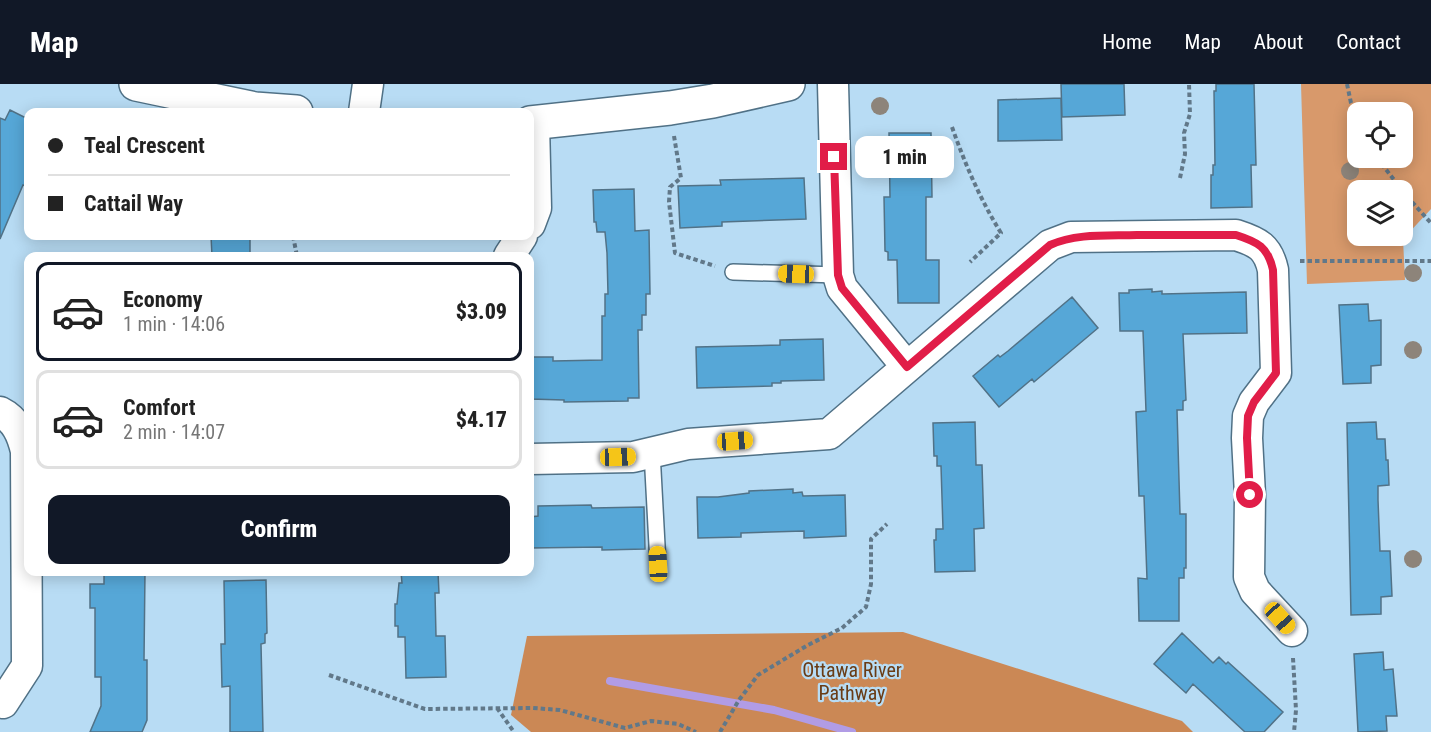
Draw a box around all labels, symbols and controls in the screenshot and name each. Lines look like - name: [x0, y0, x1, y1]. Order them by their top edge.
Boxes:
- text: Map: [30, 26, 78, 59]
- text: Home: [1102, 30, 1152, 54]
- text: Map: [1185, 30, 1221, 54]
- text: About: [1254, 30, 1303, 54]
- text: Contact: [1336, 30, 1401, 54]
- map controls: [1347, 102, 1413, 246]
- button: locate: [1347, 102, 1413, 168]
- text: Teal Crescent: [84, 133, 205, 158]
- callout: 1 min: [855, 136, 954, 178]
- route end: [820, 143, 847, 170]
- text: 1 min: [882, 145, 927, 169]
- button: layers: [1347, 180, 1413, 246]
- text: Cattail Way: [84, 191, 183, 216]
- car: [778, 264, 814, 284]
- icon: car: [51, 285, 105, 339]
- text: Economy: [123, 287, 203, 312]
- text: $3.09: [456, 299, 507, 324]
- text: 1 min · 14:06: [123, 312, 225, 336]
- icon: car: [51, 393, 105, 447]
- text: Comfort: [123, 395, 196, 420]
- text: $4.17: [456, 407, 507, 432]
- text: 2 min · 14:07: [123, 420, 225, 444]
- car: [716, 431, 754, 451]
- car: [600, 447, 636, 467]
- route start: [1236, 481, 1263, 508]
- button: Confirm: [48, 495, 510, 564]
- car: [648, 546, 668, 582]
- car: [1261, 599, 1299, 637]
- park label: Ottawa River Pathway: [802, 658, 902, 705]

